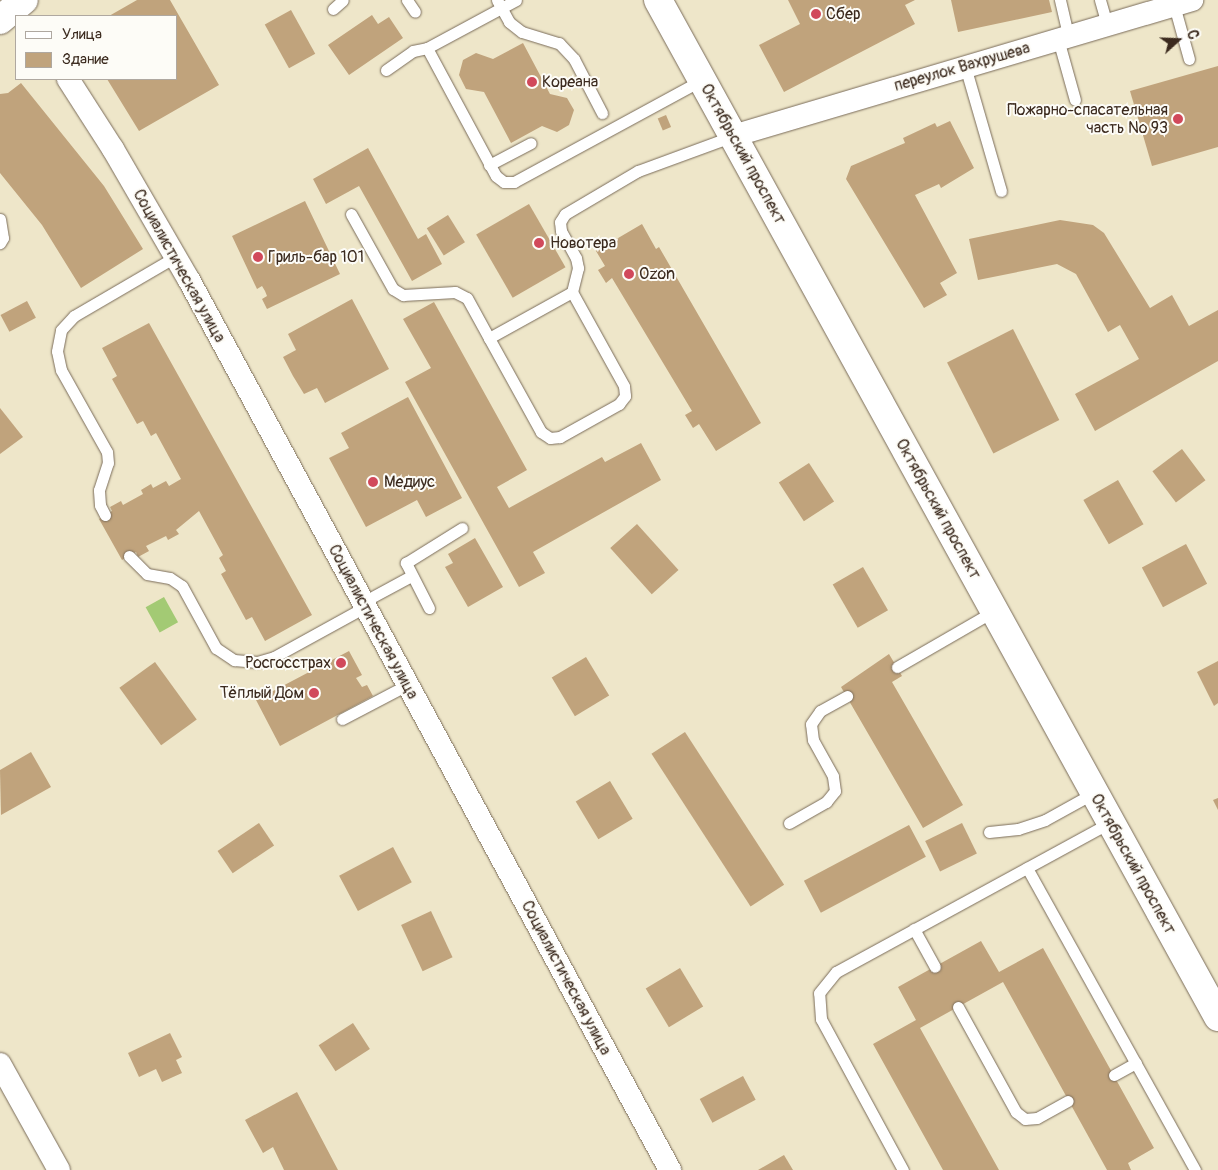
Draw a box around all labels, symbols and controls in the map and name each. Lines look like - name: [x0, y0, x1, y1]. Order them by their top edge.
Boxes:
- place label: Сбер: [826, 4, 860, 24]
- marker: Сбер: [810, 8, 822, 20]
- legend: [15, 15, 178, 80]
- north arrow: [1153, 15, 1203, 65]
- text: Улица: [62, 25, 102, 44]
- text: С: [1183, 28, 1202, 42]
- street label: переулок Вахрушева: [892, 38, 1032, 96]
- text: Здание: [62, 50, 109, 69]
- place label: Кореана: [542, 72, 598, 92]
- marker: Кореана: [526, 76, 538, 88]
- street label: Октябрьский проспект: [696, 81, 790, 227]
- place label: Пожарно-спасательная часть № 93: [1007, 100, 1168, 138]
- marker: Пожарно-спасательная часть № 93: [1172, 113, 1184, 125]
- street label: Социалистическая улица: [129, 186, 229, 346]
- place label: Новотера: [550, 233, 616, 253]
- marker: Новотера: [532, 236, 546, 250]
- place label: Гриль-бар 101: [268, 247, 364, 267]
- marker: Гриль-бар 101: [252, 251, 264, 263]
- place label: Ozon: [639, 264, 675, 284]
- marker: Ozon: [623, 268, 635, 280]
- street label: Октябрьский проспект: [891, 436, 985, 582]
- place label: Медиус: [384, 472, 435, 492]
- marker: Медиус: [366, 475, 380, 489]
- street label: Социалистическая улица: [324, 541, 422, 703]
- place label: Росгосстрах: [245, 653, 331, 673]
- marker: Росгосстрах: [335, 657, 347, 669]
- place label: Тёплый Дом: [220, 683, 304, 703]
- marker: Тёплый Дом: [308, 687, 320, 699]
- street label: Октябрьский проспект: [1086, 791, 1180, 937]
- street label: Социалистическая улица: [517, 897, 615, 1059]

